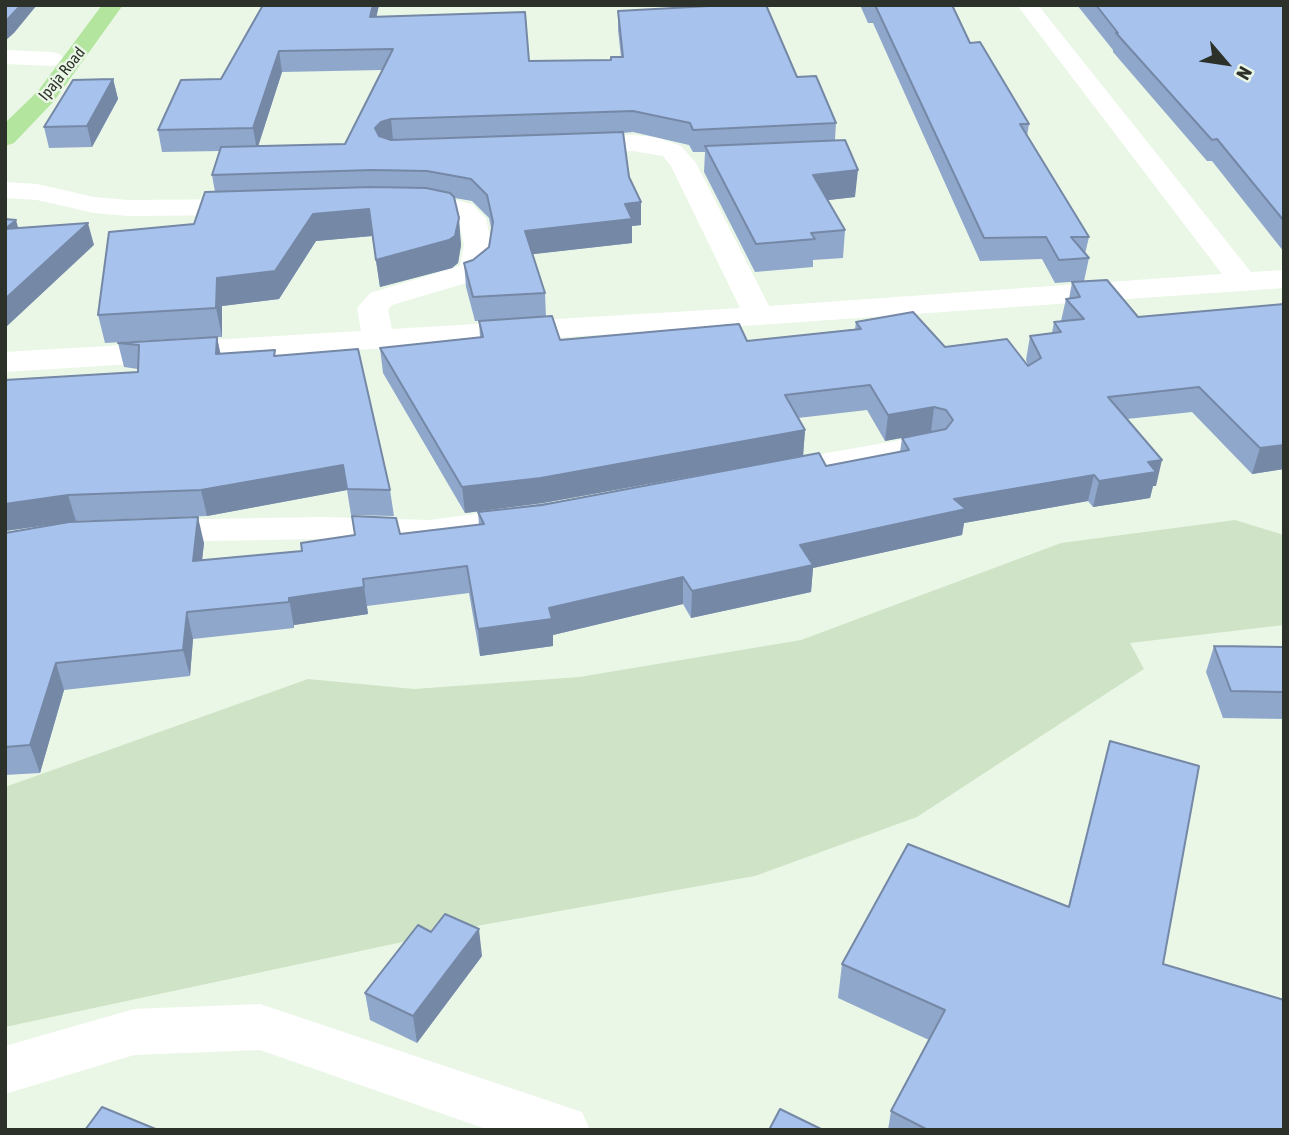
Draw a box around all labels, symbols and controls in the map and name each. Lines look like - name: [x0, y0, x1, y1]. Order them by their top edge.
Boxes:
- north arrow: [1191, 28, 1261, 98]
- street label: Ipaja Road: [35, 43, 89, 105]
- text: N: [1232, 63, 1257, 83]

